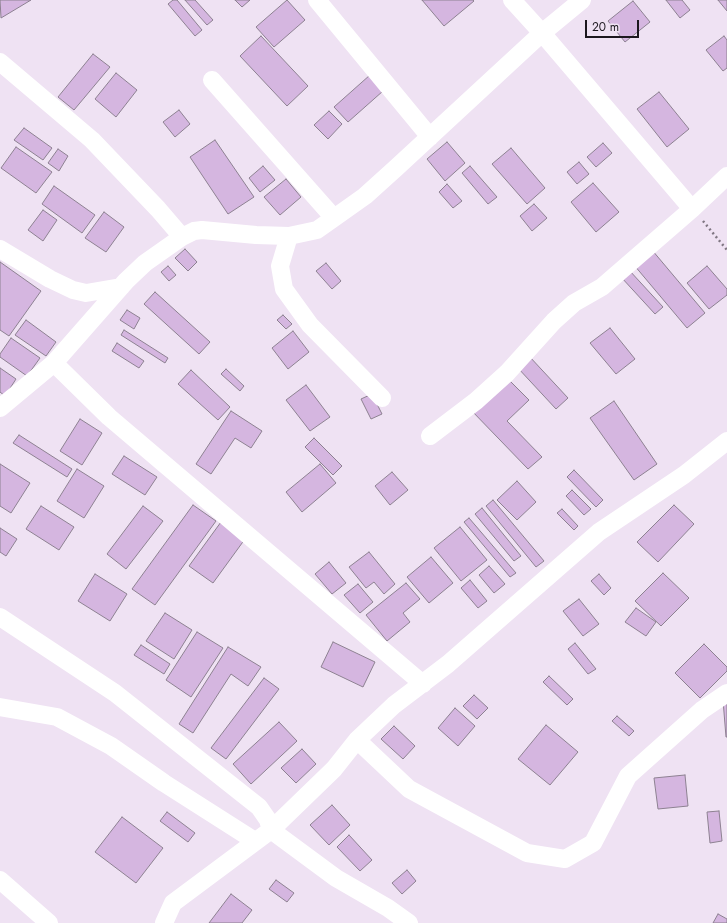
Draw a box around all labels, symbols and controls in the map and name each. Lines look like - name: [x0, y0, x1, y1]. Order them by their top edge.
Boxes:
- scale bar: [587, 12, 641, 38]
- text: 20 m: [592, 18, 619, 36]

